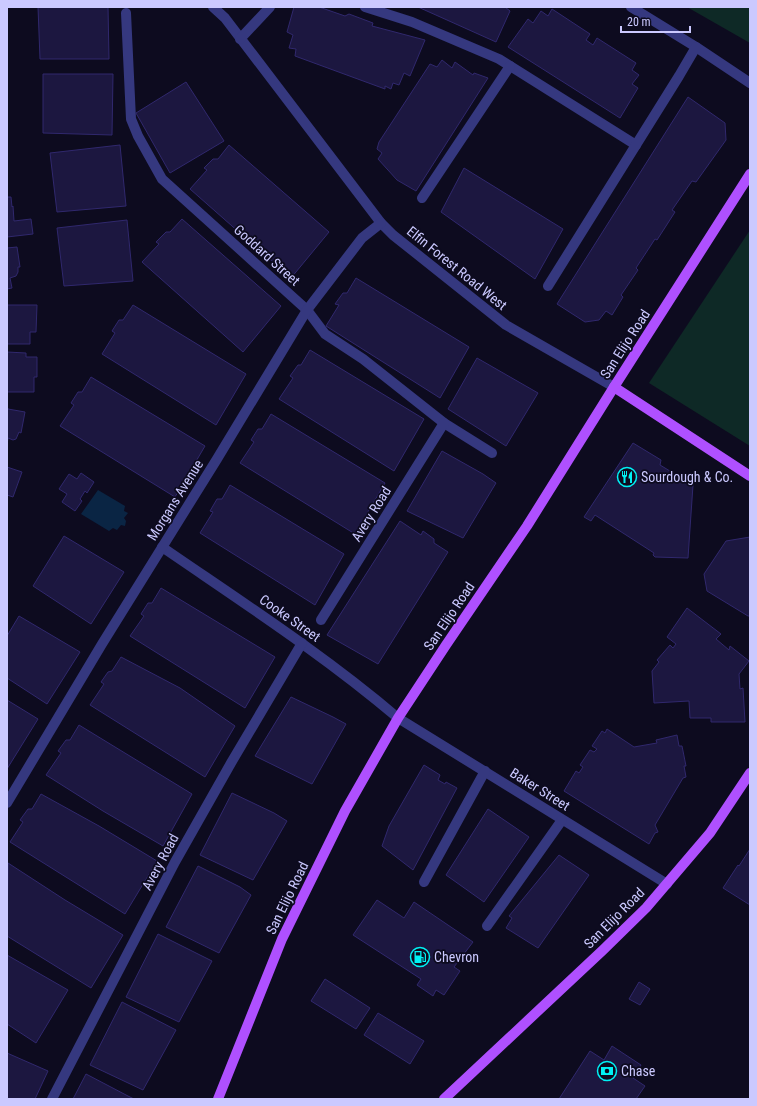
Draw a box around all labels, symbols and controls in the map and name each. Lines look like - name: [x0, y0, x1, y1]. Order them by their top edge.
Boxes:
- scale bar: [621, 8, 690, 34]
- text: 20 m: [627, 15, 651, 29]
- street label: Goddard Street: [231, 221, 303, 289]
- street label: Elfin Forest Road West: [404, 223, 510, 313]
- street label: San Elijo Road: [597, 307, 653, 381]
- street label: Morgans Avenue: [144, 456, 206, 543]
- restaurant icon: Sourdough & Co.: [616, 466, 638, 488]
- place label: Sourdough & Co.: [641, 469, 733, 485]
- street label: Avery Road: [348, 484, 394, 544]
- street label: San Elijo Road: [420, 579, 478, 653]
- street label: Cooke Street: [256, 591, 324, 645]
- street label: Baker Street: [507, 764, 573, 814]
- street label: Avery Road: [138, 831, 182, 893]
- street label: San Elijo Road: [263, 859, 311, 937]
- street label: San Elijo Road: [580, 884, 648, 952]
- fuel station icon: Chevron: [409, 946, 431, 968]
- place label: Chevron: [434, 949, 479, 965]
- bank icon: Chase: [596, 1060, 618, 1082]
- place label: Chase: [621, 1063, 656, 1079]

